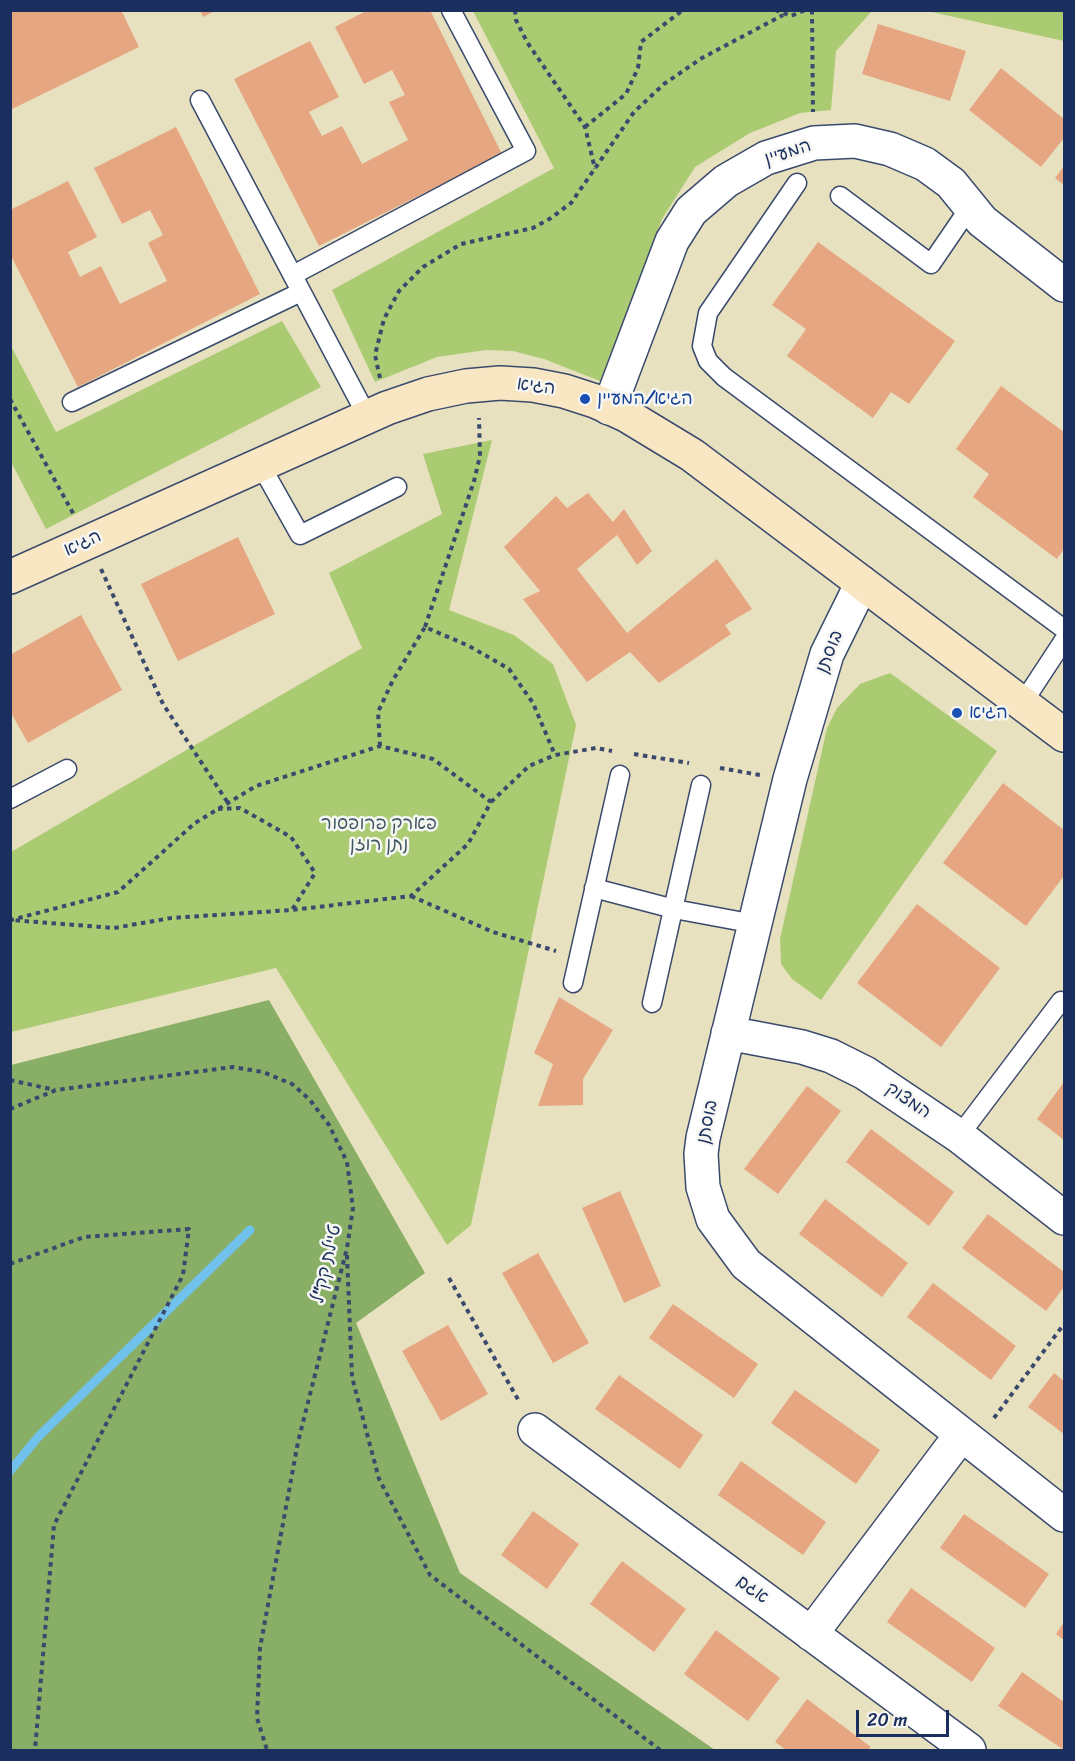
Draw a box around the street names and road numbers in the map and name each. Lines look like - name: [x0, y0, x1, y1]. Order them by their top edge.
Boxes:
- street label: המעיין: [762, 135, 814, 171]
- street label: הגיא: [515, 374, 557, 400]
- street label: הגיא: [61, 526, 105, 562]
- street label: בוסתן: [812, 627, 848, 677]
- street label: המצוק: [881, 1078, 935, 1124]
- street label: בוסתן: [693, 1098, 723, 1146]
- street label: טיילת קק"ל: [308, 1223, 346, 1305]
- street label: אגם: [732, 1571, 772, 1609]

